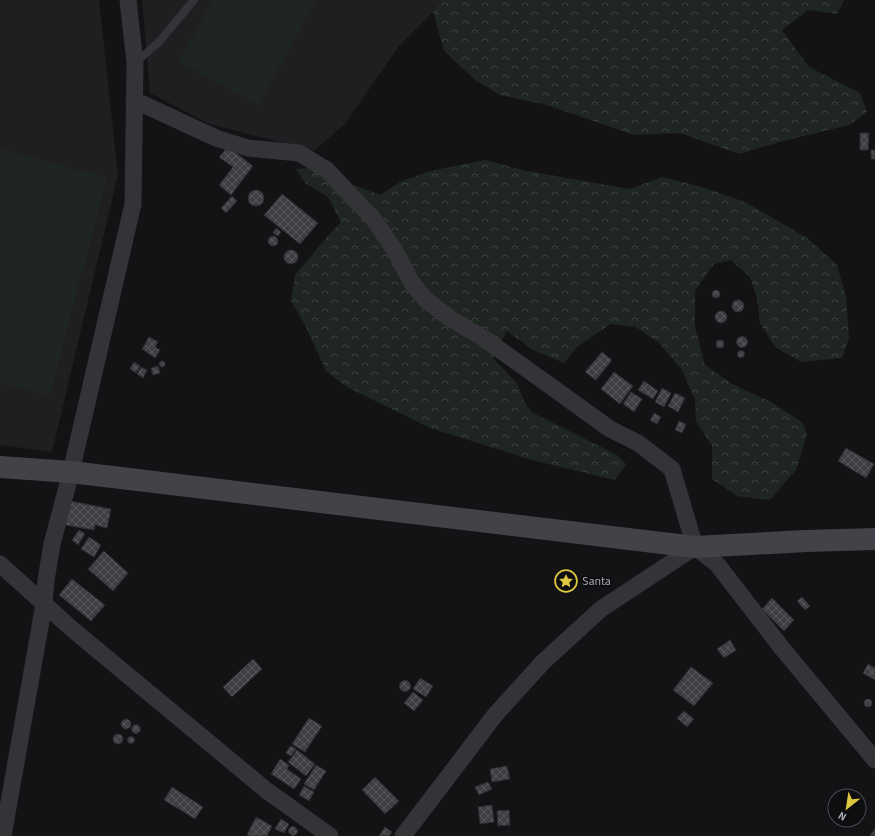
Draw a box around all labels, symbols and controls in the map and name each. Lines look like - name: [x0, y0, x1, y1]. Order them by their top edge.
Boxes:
- place icon: Santa: [553, 568, 579, 594]
- place label: Santa: [582, 573, 611, 590]
- north arrow: [827, 788, 867, 828]
- text: N: [835, 808, 849, 825]

